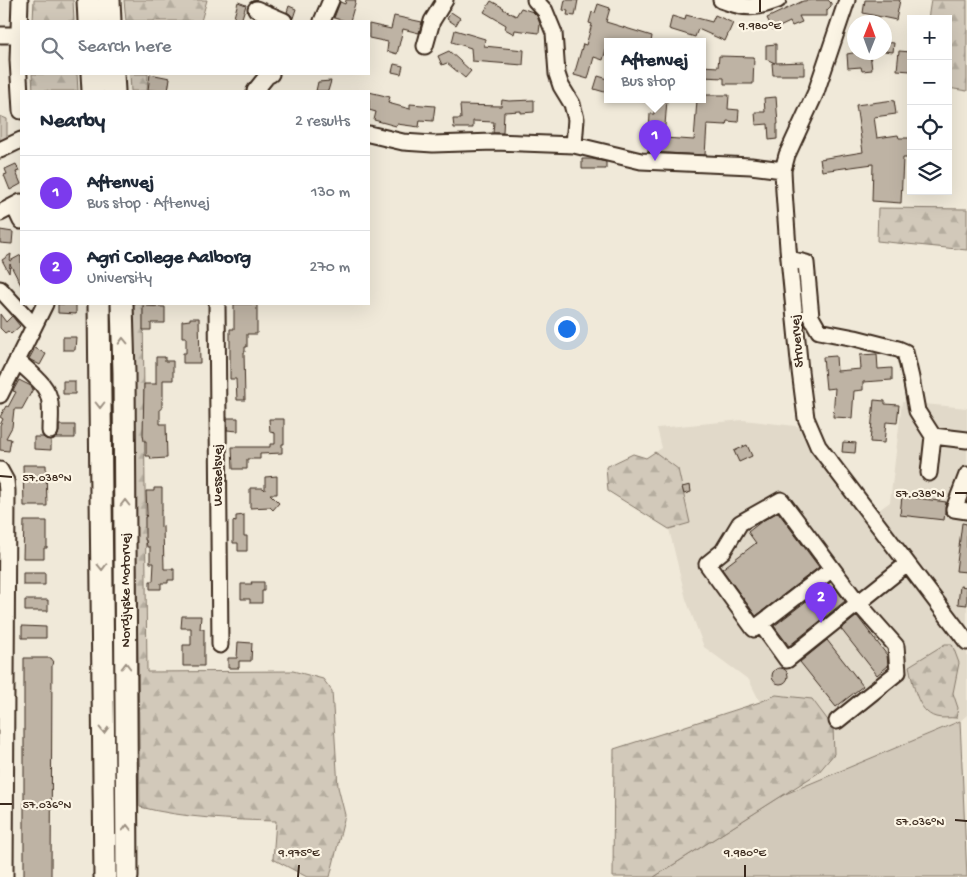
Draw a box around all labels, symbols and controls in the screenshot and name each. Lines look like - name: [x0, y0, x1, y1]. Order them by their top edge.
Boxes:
- north arrow: [847, 15, 892, 60]
- map controls: [907, 15, 952, 195]
- button: +: [907, 15, 952, 60]
- search box: [20, 20, 370, 75]
- text: 9.980°E: [738, 20, 782, 34]
- icon: search: [38, 34, 66, 62]
- text: Search here: [78, 36, 172, 59]
- popup: [604, 38, 706, 103]
- text: Aftenvej: [621, 50, 689, 73]
- button: −: [907, 60, 952, 105]
- text: Bus stop: [621, 73, 675, 92]
- button: locate: [907, 105, 952, 150]
- text: Nearby: [40, 110, 105, 135]
- text: 2 results: [295, 113, 350, 132]
- pin: 1: [639, 120, 671, 161]
- button: layers: [907, 150, 952, 195]
- text: Aftenvej: [87, 172, 154, 195]
- text: 1: [53, 184, 59, 203]
- text: 130 m: [311, 184, 350, 203]
- text: Bus stop · Aftenvej: [87, 195, 210, 214]
- text: Agri College Aalborg: [87, 247, 251, 270]
- text: 2: [52, 259, 60, 278]
- text: 270 m: [310, 259, 350, 278]
- text: University: [87, 270, 152, 289]
- street label: Struervej: [787, 314, 809, 368]
- your location: [554, 316, 580, 342]
- one-way arrow: [118, 337, 128, 344]
- one-way arrow: [95, 402, 105, 409]
- street label: Wesselsvej: [210, 444, 227, 506]
- text: 57.038°N: [22, 472, 72, 486]
- text: 57.038°N: [895, 488, 945, 502]
- one-way arrow: [120, 499, 130, 507]
- street label: Nordjyske Motorvej: [118, 533, 135, 647]
- one-way arrow: [97, 564, 107, 572]
- pin: 2: [805, 582, 837, 623]
- one-way arrow: [121, 662, 131, 670]
- one-way arrow: [99, 726, 109, 734]
- text: 57.036°N: [23, 799, 72, 813]
- text: 57.036°N: [896, 816, 945, 830]
- one-way arrow: [122, 824, 132, 832]
- text: 9.975°E: [277, 847, 320, 861]
- text: 9.980°E: [723, 847, 767, 861]

